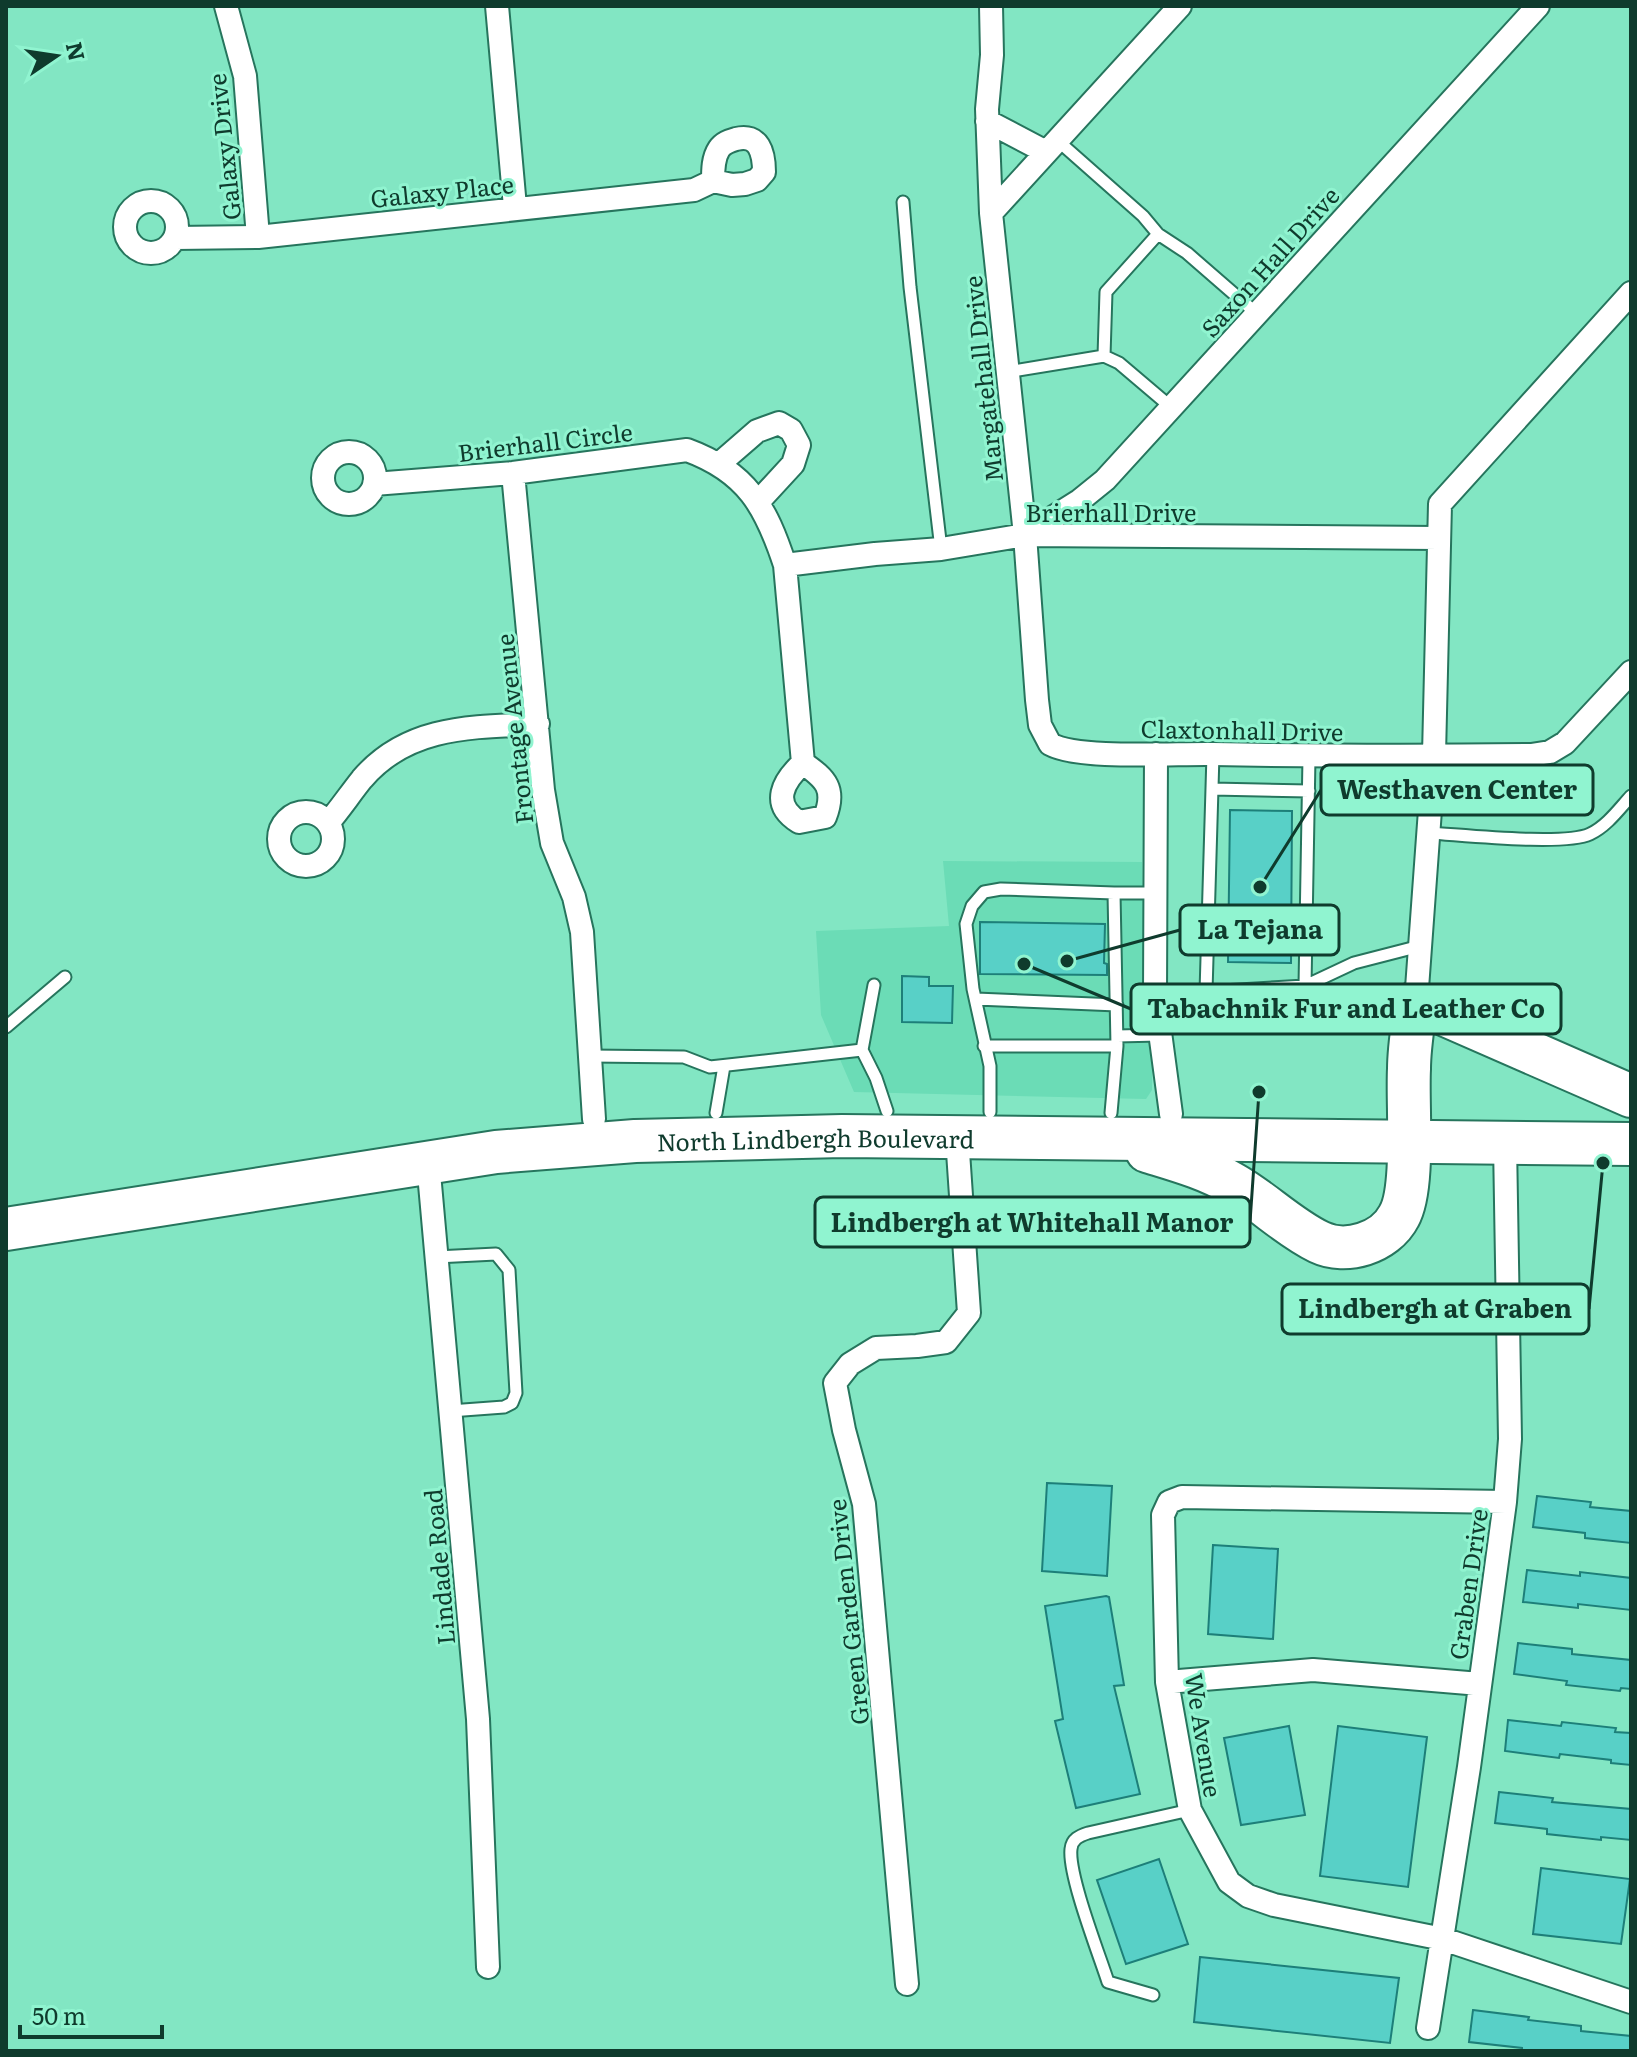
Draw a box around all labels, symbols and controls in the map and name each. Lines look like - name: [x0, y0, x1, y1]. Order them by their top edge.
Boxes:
- north arrow: [16, 16, 96, 96]
- text: N: [59, 38, 95, 64]
- street label: Galaxy Drive: [198, 72, 248, 222]
- street label: Galaxy Place: [369, 165, 515, 215]
- street label: Saxon Hall Drive: [1192, 178, 1346, 344]
- street label: Margatehall Drive: [954, 274, 1010, 484]
- street label: Brierhall Circle: [456, 413, 634, 469]
- street label: Brierhall Drive: [1025, 494, 1197, 529]
- street label: Frontage Avenue: [486, 632, 540, 826]
- street label: Claxtonhall Drive: [1140, 710, 1344, 748]
- callout: Westhaven Center: [1321, 765, 1593, 815]
- text: Westhaven Center: [1337, 768, 1577, 807]
- callout: La Tejana: [1180, 905, 1339, 955]
- text: La Tejana: [1197, 908, 1323, 947]
- callout: Tabachnik Fur and Leather Co: [1131, 984, 1561, 1034]
- text: Tabachnik Fur and Leather Co: [1147, 987, 1545, 1026]
- street label: North Lindbergh Boulevard: [656, 1118, 975, 1158]
- callout: Lindbergh at Whitehall Manor: [815, 1197, 1250, 1247]
- text: Lindbergh at Whitehall Manor: [831, 1201, 1233, 1240]
- callout: Lindbergh at Graben: [1282, 1284, 1589, 1334]
- text: Lindbergh at Graben: [1298, 1287, 1572, 1326]
- street label: Lindade Road: [414, 1487, 462, 1646]
- street label: Green Garden Drive: [818, 1497, 876, 1727]
- street label: Graben Drive: [1439, 1506, 1495, 1662]
- street label: We Avenue: [1178, 1670, 1232, 1800]
- scale bar: [20, 1989, 162, 2039]
- text: 50 m: [32, 1997, 86, 2032]

